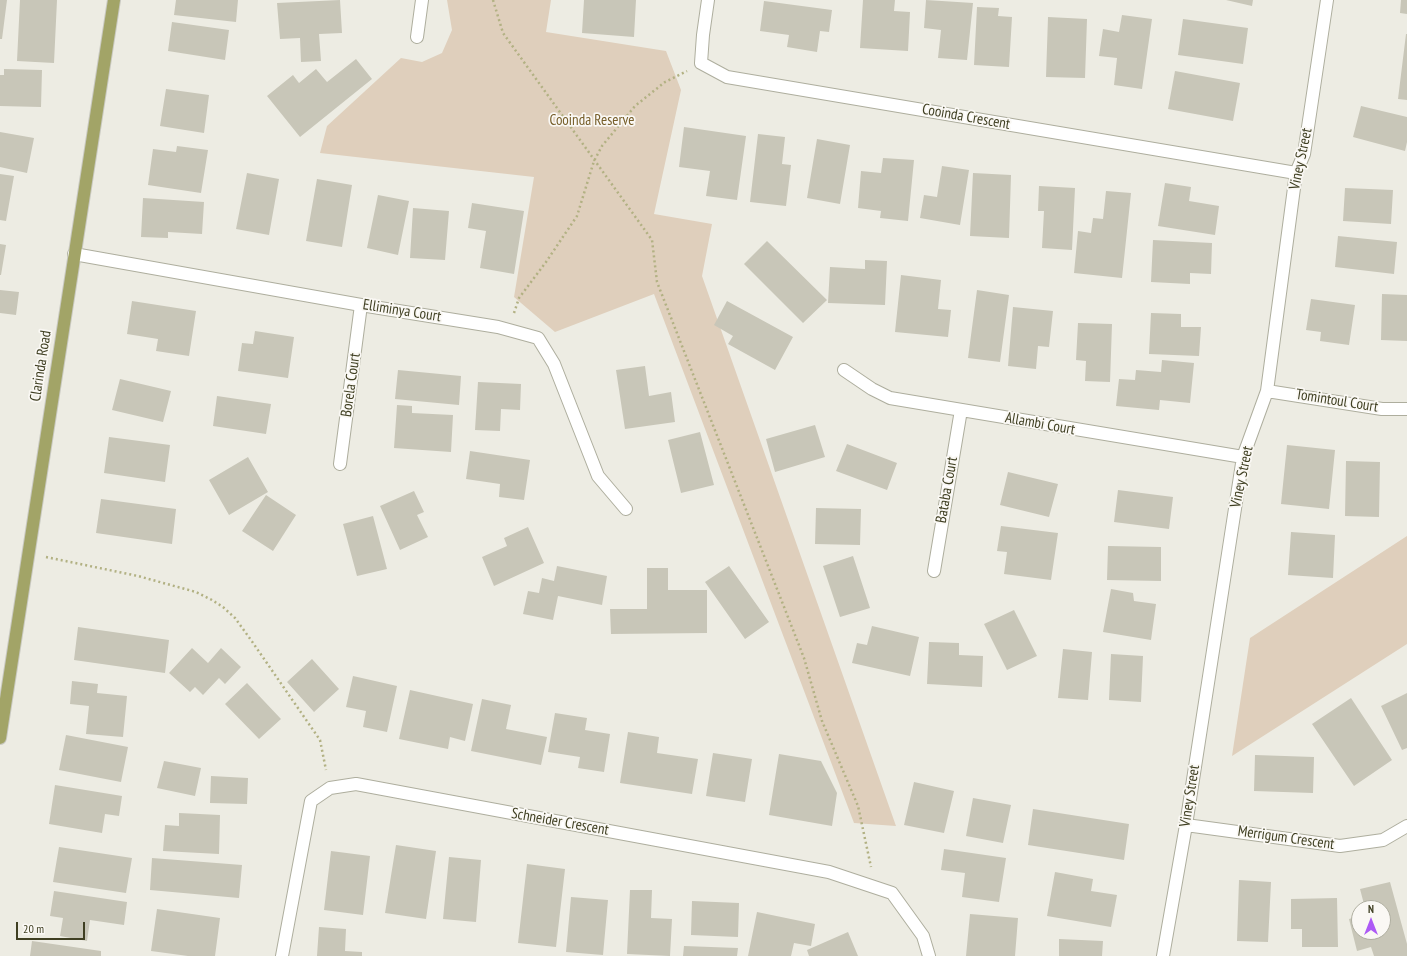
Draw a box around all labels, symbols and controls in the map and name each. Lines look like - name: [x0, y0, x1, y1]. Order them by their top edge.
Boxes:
- street label: Cooinda Crescent: [921, 100, 1011, 134]
- park label: Cooinda Reserve: [549, 112, 635, 130]
- street label: Viney Street: [1286, 127, 1316, 191]
- street label: Elliminya Court: [362, 296, 442, 326]
- street label: Clarinda Road: [27, 329, 55, 403]
- street label: Borela Court: [338, 352, 364, 418]
- street label: Tomintoul Court: [1295, 386, 1379, 416]
- street label: Allambi Court: [1004, 409, 1076, 439]
- street label: Viney Street: [1227, 445, 1257, 509]
- street label: Bataba Court: [932, 455, 962, 525]
- street label: Viney Street: [1176, 764, 1204, 828]
- street label: Schneider Crescent: [510, 805, 610, 839]
- street label: Merrigum Crescent: [1237, 822, 1335, 854]
- north arrow: [1351, 900, 1391, 940]
- text: N: [1368, 902, 1374, 916]
- scale bar: [18, 914, 87, 940]
- text: 20 m: [23, 921, 44, 936]

